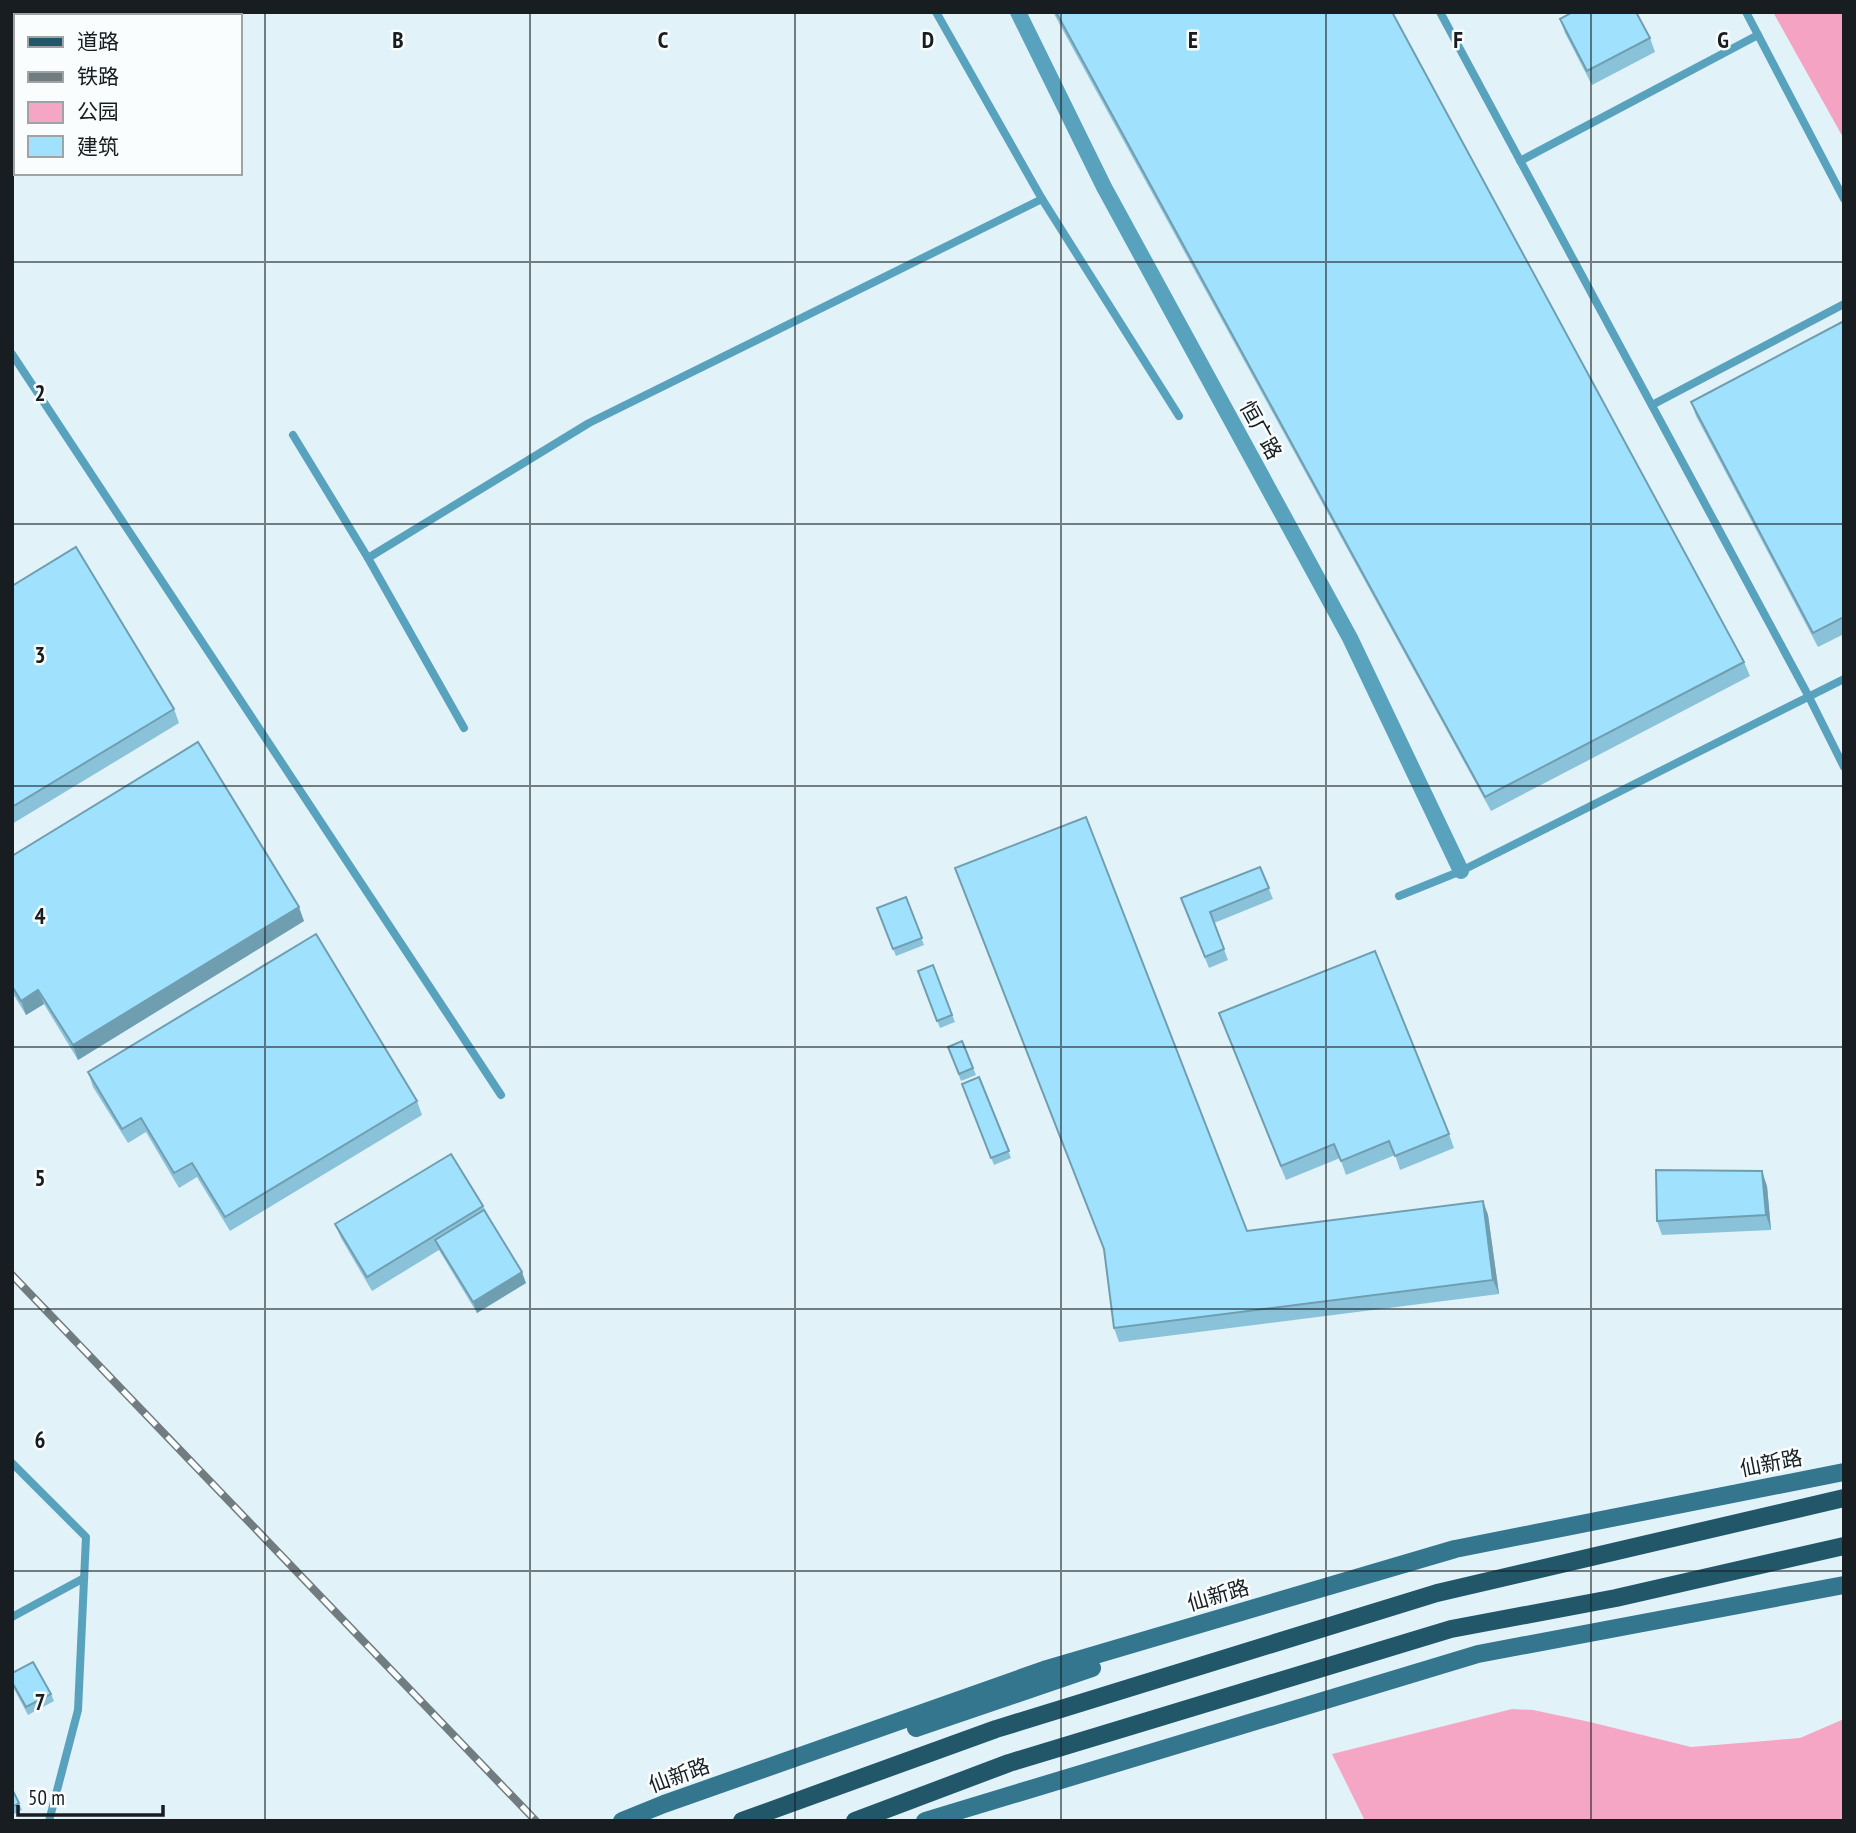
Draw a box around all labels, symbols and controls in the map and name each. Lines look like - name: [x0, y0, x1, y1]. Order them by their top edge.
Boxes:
- legend: [14, 14, 242, 175]
- text: B: [392, 25, 404, 54]
- text: C: [658, 25, 669, 54]
- text: D: [922, 25, 934, 54]
- text: E: [1188, 25, 1198, 54]
- text: F: [1453, 25, 1463, 54]
- text: G: [1717, 25, 1729, 54]
- text: 道路: [77, 28, 119, 55]
- text: 铁路: [77, 63, 119, 90]
- text: 公园: [77, 98, 119, 125]
- text: 建筑: [77, 133, 119, 160]
- text: 2: [35, 378, 46, 407]
- street label: 恒广路: [1234, 396, 1288, 464]
- text: 3: [35, 640, 46, 669]
- text: 4: [35, 901, 46, 930]
- text: 5: [35, 1163, 46, 1192]
- text: 6: [35, 1425, 46, 1454]
- street label: 仙新路: [1738, 1444, 1804, 1482]
- street label: 仙新路: [1184, 1573, 1252, 1617]
- text: 7: [35, 1687, 46, 1716]
- street label: 仙新路: [645, 1752, 713, 1798]
- scale bar: [18, 1773, 163, 1817]
- text: 50 m: [28, 1784, 65, 1811]

